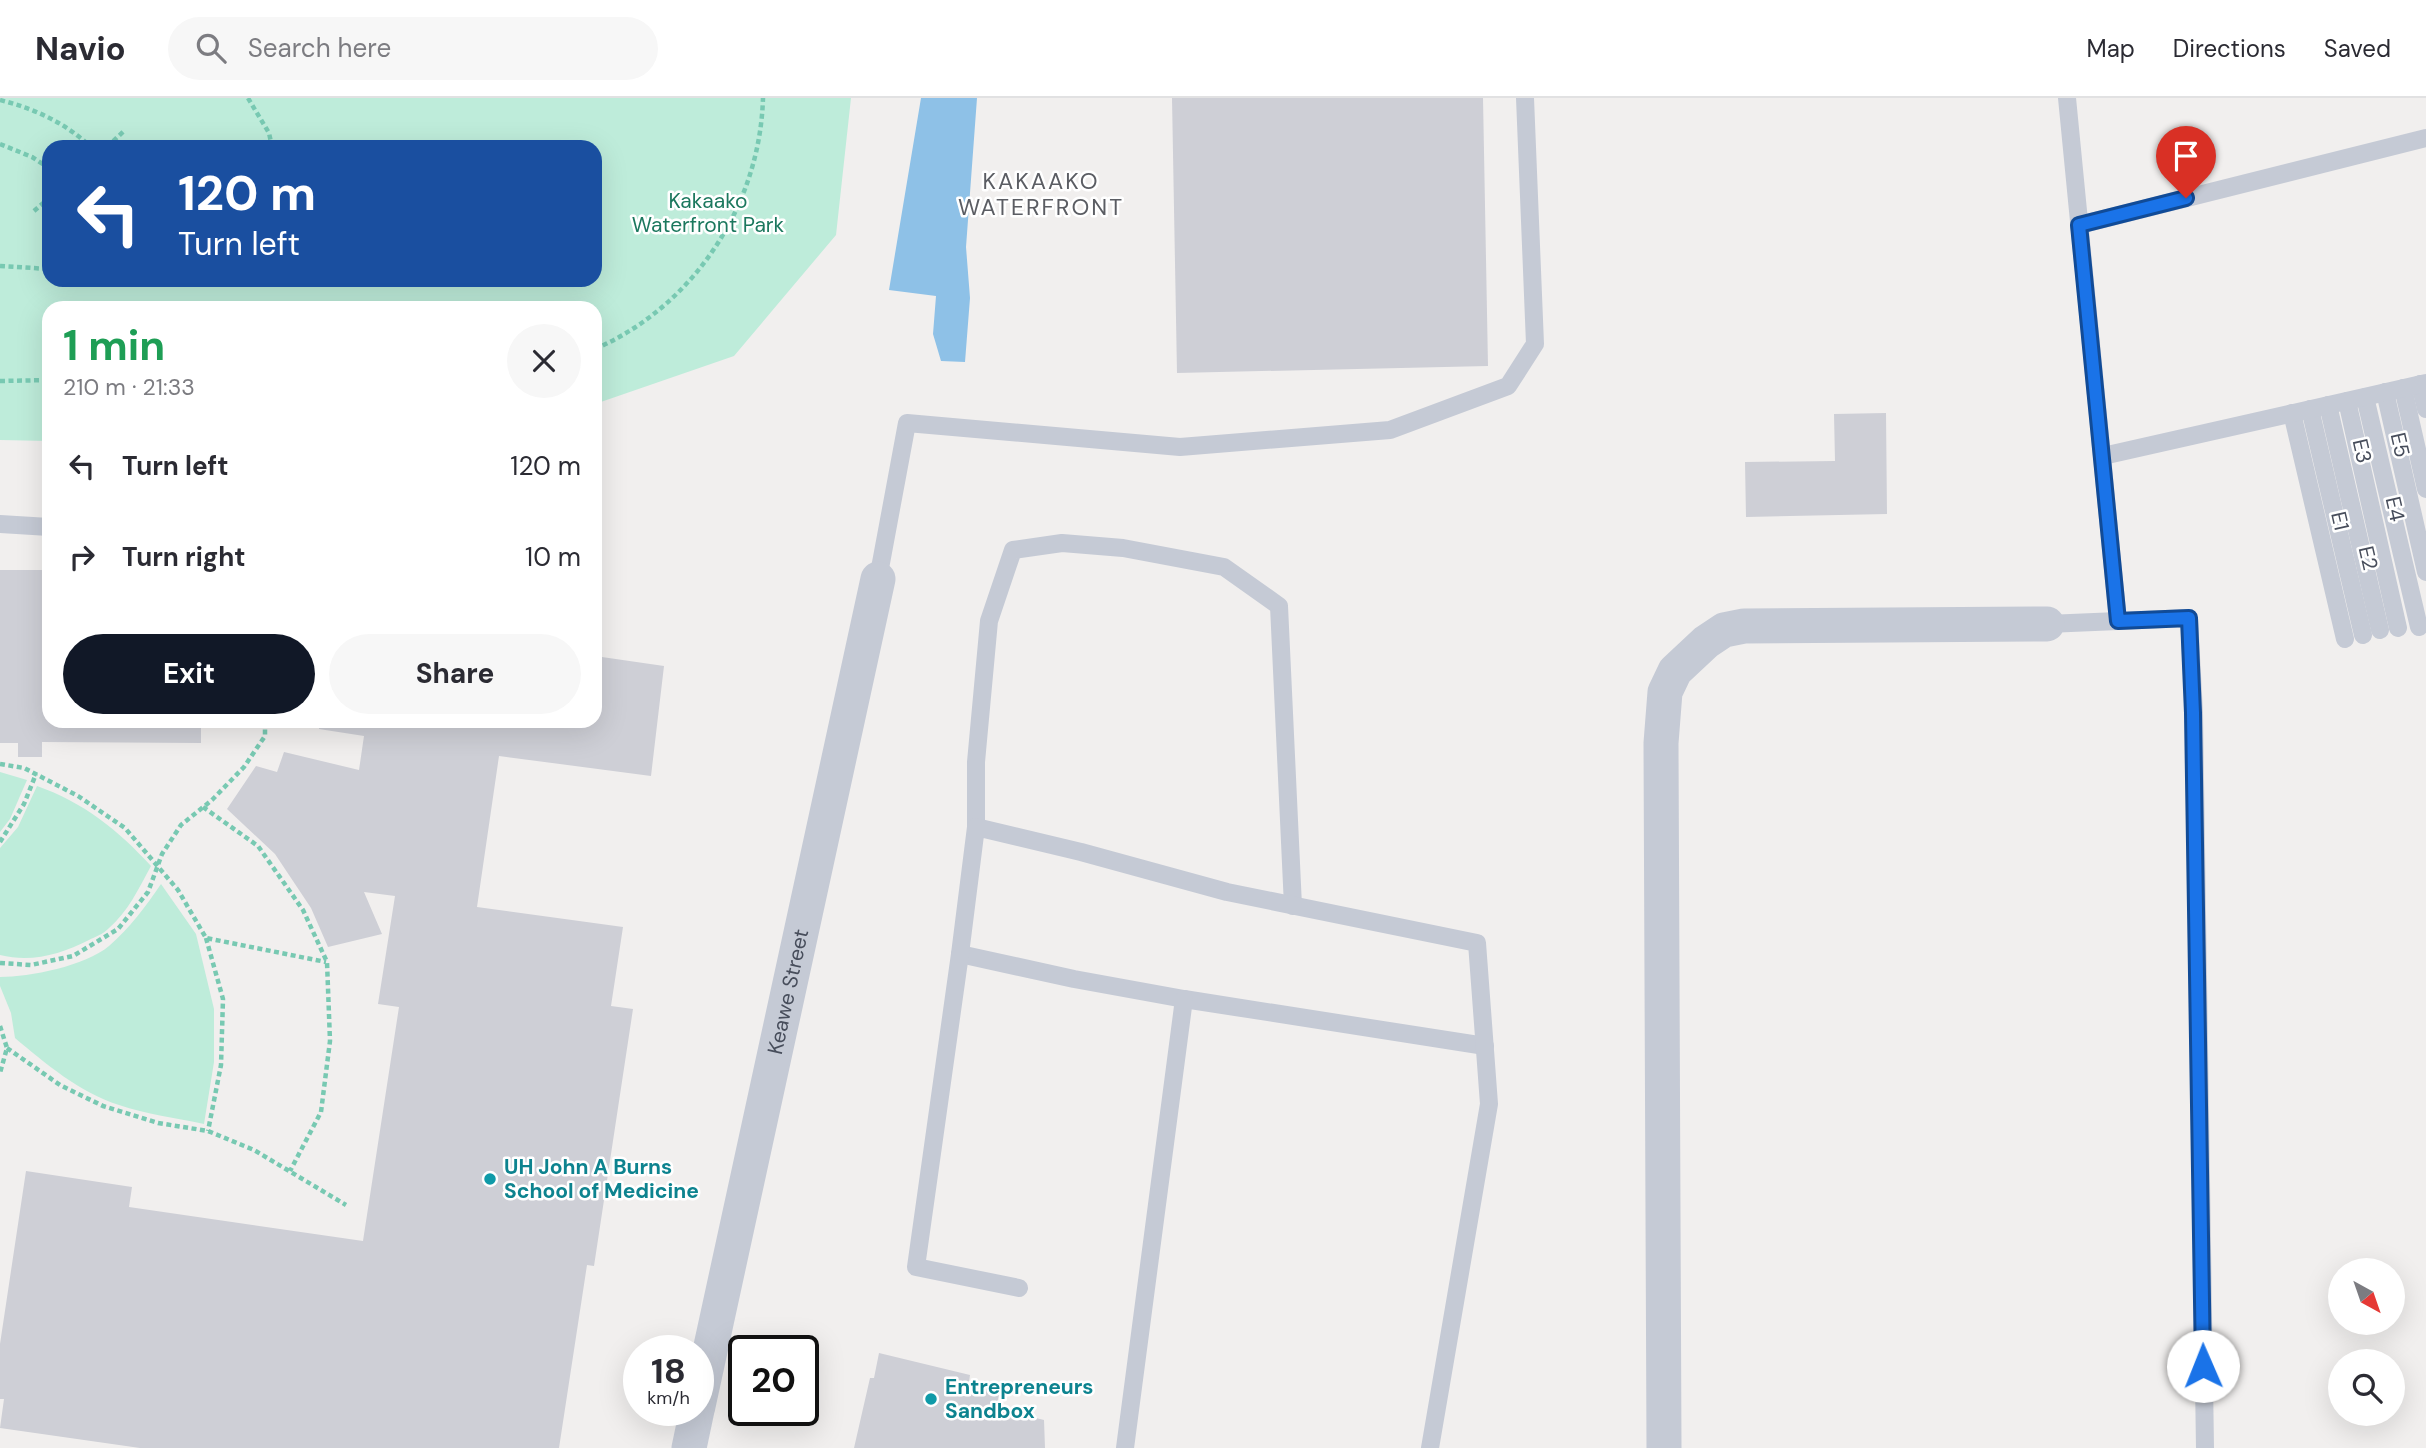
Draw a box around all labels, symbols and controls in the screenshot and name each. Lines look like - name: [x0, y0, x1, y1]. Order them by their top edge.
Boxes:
- search box: [168, 17, 658, 80]
- text: Navio: [35, 27, 126, 70]
- icon: search: [192, 29, 230, 67]
- text: Search here: [248, 31, 391, 65]
- text: Map: [2087, 33, 2135, 64]
- text: Directions: [2173, 33, 2286, 64]
- text: Saved: [2324, 33, 2391, 64]
- pin: [2156, 126, 2216, 198]
- icon: arrive: [2167, 137, 2205, 175]
- text: 120 m: [178, 161, 316, 225]
- district label: KAKAAKO WATERFRONT: [958, 166, 1124, 222]
- icon: left: [63, 168, 154, 259]
- park label: Kakaako Waterfront Park: [632, 187, 785, 239]
- text: Turn left: [178, 223, 300, 265]
- text: 1 min: [63, 318, 165, 373]
- button: close: [507, 324, 581, 398]
- text: 210 m · 21:33: [63, 372, 195, 402]
- street label: E5: [2384, 430, 2416, 460]
- street label: E3: [2346, 436, 2378, 466]
- icon: left: [63, 447, 101, 485]
- text: Turn left: [122, 449, 229, 483]
- text: 120 m: [510, 449, 581, 483]
- street label: E4: [2379, 494, 2411, 524]
- street label: E1: [2324, 509, 2356, 533]
- icon: right: [63, 538, 101, 576]
- text: Turn right: [122, 540, 246, 574]
- text: 10 m: [525, 540, 581, 574]
- street label: E2: [2352, 543, 2384, 573]
- button: Exit: [63, 634, 315, 714]
- button: Share: [329, 634, 581, 714]
- street label: Keawe Street: [761, 926, 815, 1057]
- place label: UH John A Burns School of Medicine: [504, 1153, 699, 1205]
- marker: UH John A Burns School of Medicine: [482, 1171, 498, 1187]
- north arrow: [2328, 1258, 2404, 1335]
- map controls: [2328, 1258, 2405, 1426]
- position arrow: [2166, 1329, 2240, 1403]
- speed limit sign: 20: [728, 1335, 819, 1426]
- text: 18: [651, 1348, 686, 1394]
- button: search: [2328, 1349, 2405, 1426]
- place label: Entrepreneurs Sandbox: [945, 1373, 1093, 1425]
- text: km/h: [647, 1386, 690, 1410]
- marker: Entrepreneurs Sandbox: [923, 1391, 939, 1407]

